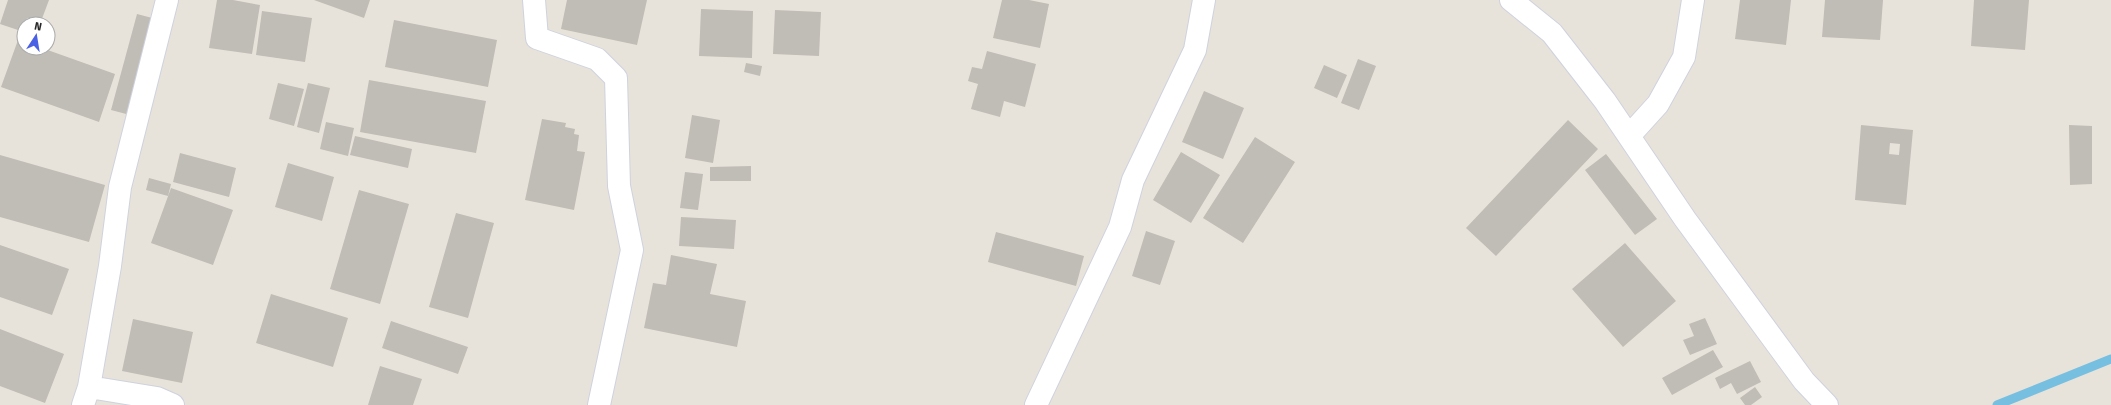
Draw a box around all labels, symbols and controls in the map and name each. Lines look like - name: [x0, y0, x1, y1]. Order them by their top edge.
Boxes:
- north arrow: [16, 16, 56, 56]
- text: N: [33, 20, 43, 34]

